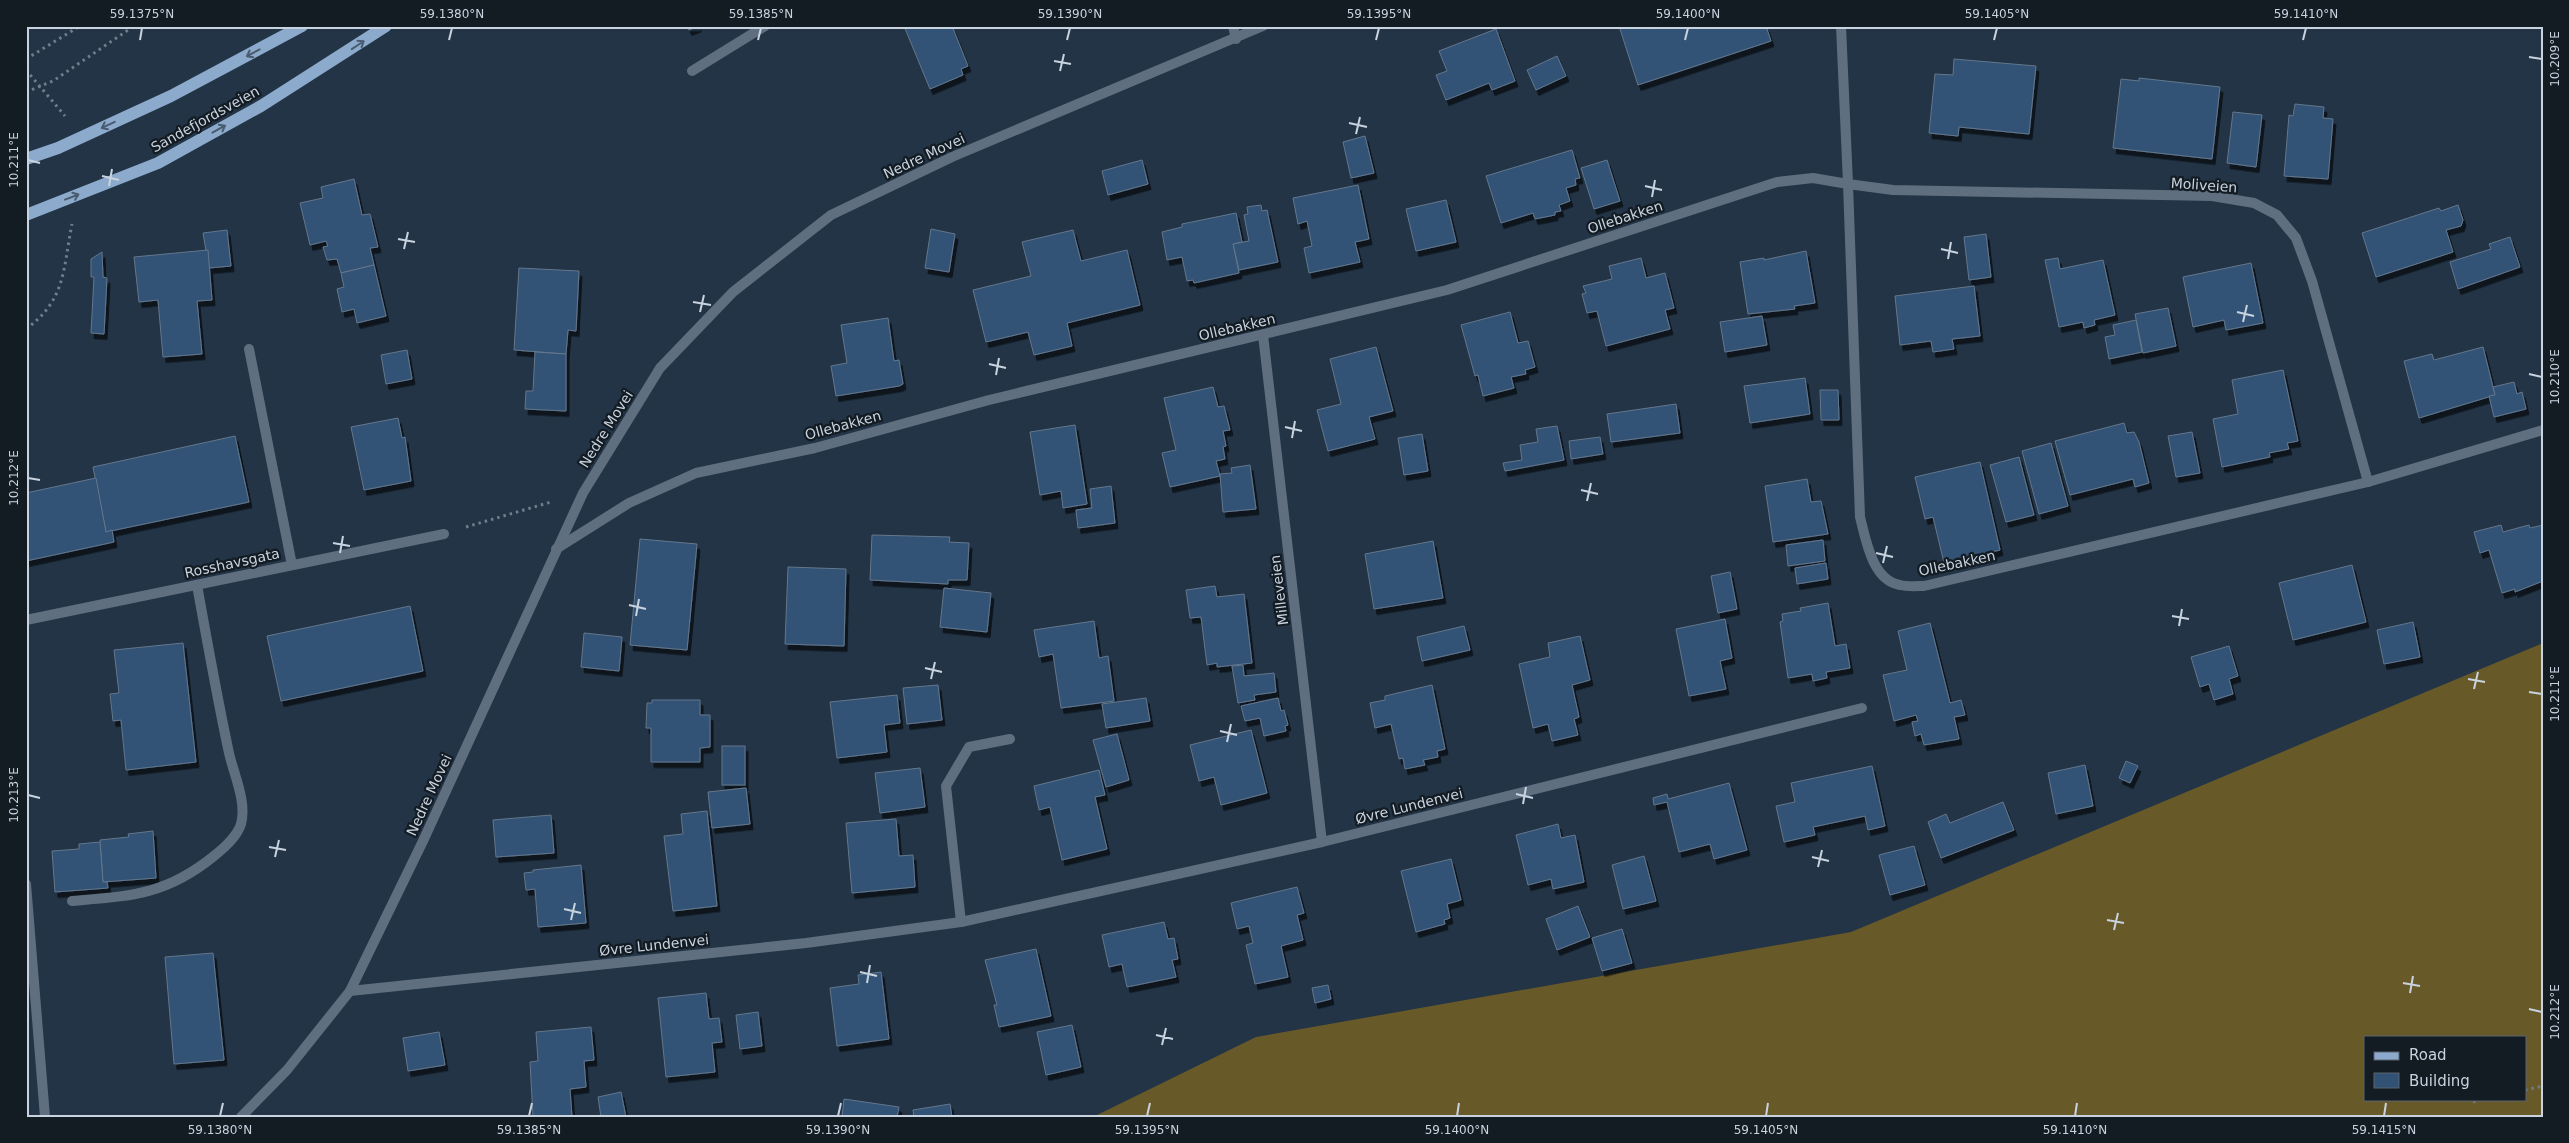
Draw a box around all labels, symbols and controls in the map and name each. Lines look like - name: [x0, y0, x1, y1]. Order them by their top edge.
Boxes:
- text: 59.1375°N: [110, 7, 174, 21]
- text: 59.1380°N: [420, 7, 484, 21]
- text: 59.1385°N: [729, 7, 793, 21]
- text: 59.1390°N: [1038, 7, 1102, 21]
- text: 59.1395°N: [1347, 7, 1411, 21]
- text: 59.1400°N: [1656, 7, 1720, 21]
- text: 59.1405°N: [1965, 7, 2029, 21]
- text: 59.1410°N: [2274, 7, 2338, 21]
- text: 10.209°E: [2548, 31, 2562, 87]
- one-way arrow: [351, 40, 365, 50]
- one-way arrow: [247, 48, 261, 58]
- street label: Sandefjordsveien: [148, 83, 262, 155]
- one-way arrow: [101, 121, 116, 130]
- one-way arrow: [211, 124, 226, 134]
- street label: Nedre Movei: [881, 130, 967, 182]
- text: 10.211°E: [7, 132, 21, 188]
- street label: Moliveien: [2170, 175, 2238, 195]
- one-way arrow: [63, 192, 79, 201]
- street label: Ollebakken: [1585, 197, 1665, 237]
- street label: Ollebakken: [1197, 310, 1277, 344]
- text: 10.210°E: [2548, 349, 2562, 405]
- street label: Nedre Movei: [576, 387, 636, 471]
- street label: Ollebakken: [803, 407, 883, 443]
- text: 10.212°E: [7, 450, 21, 506]
- street label: Rosshavsgata: [183, 545, 281, 581]
- street label: Ollebakken: [1917, 547, 1997, 579]
- street label: Milleveien: [1267, 554, 1291, 626]
- text: 10.211°E: [2548, 666, 2562, 722]
- street label: Nedre Movei: [403, 752, 455, 838]
- text: 10.213°E: [7, 767, 21, 823]
- street label: Øvre Lundenvei: [1354, 785, 1464, 827]
- street label: Øvre Lundenvei: [598, 931, 710, 959]
- text: 10.212°E: [2548, 984, 2562, 1040]
- legend: [2364, 1036, 2526, 1100]
- text: Road: [2409, 1046, 2447, 1064]
- text: Building: [2409, 1072, 2470, 1090]
- text: 59.1380°N: [188, 1123, 252, 1137]
- text: 59.1385°N: [497, 1123, 561, 1137]
- text: 59.1390°N: [806, 1123, 870, 1137]
- text: 59.1395°N: [1115, 1123, 1179, 1137]
- text: 59.1400°N: [1425, 1123, 1489, 1137]
- text: 59.1405°N: [1734, 1123, 1798, 1137]
- text: 59.1410°N: [2043, 1123, 2107, 1137]
- text: 59.1415°N: [2352, 1123, 2416, 1137]

